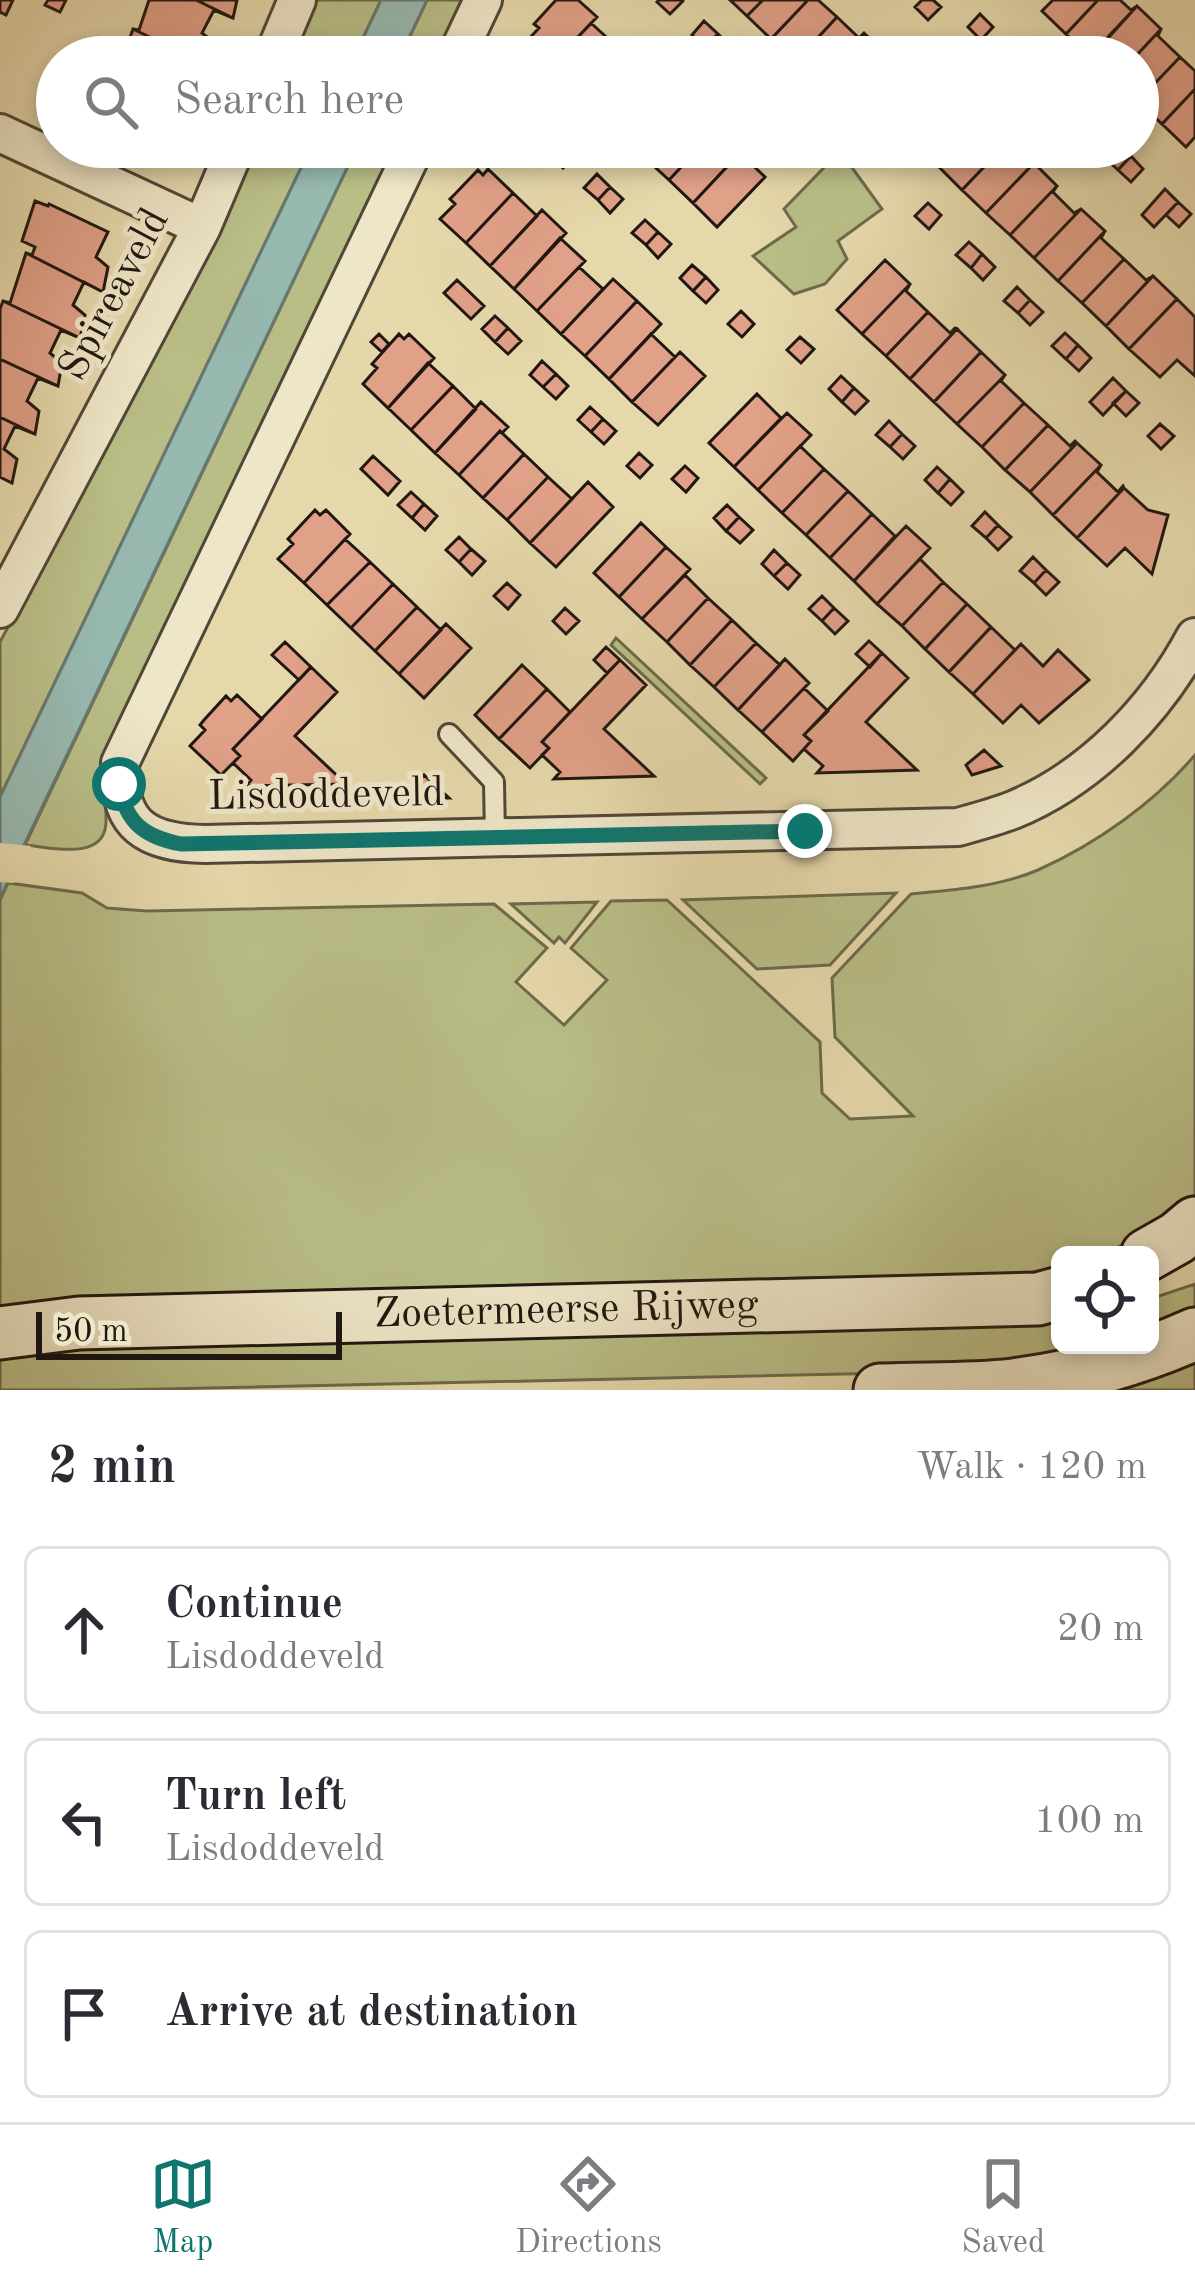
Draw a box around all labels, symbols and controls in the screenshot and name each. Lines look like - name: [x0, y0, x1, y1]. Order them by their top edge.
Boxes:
- search box: [36, 36, 1159, 168]
- icon: search: [78, 69, 144, 135]
- text: Search here: [174, 79, 404, 124]
- street label: Spireaveld: [52, 202, 178, 388]
- route start: [92, 757, 146, 811]
- street label: Lisdoddeveld: [207, 773, 445, 819]
- route end: [778, 804, 832, 858]
- map controls: [1051, 1246, 1159, 1354]
- button: locate: [1051, 1246, 1159, 1354]
- street label: Zoetermeerse Rijweg: [373, 1285, 759, 1337]
- scale bar: [36, 1306, 342, 1359]
- text: 50 m: [54, 1316, 128, 1349]
- text: 2 min: [48, 1443, 176, 1494]
- text: Walk · 120 m: [916, 1448, 1147, 1487]
- text: Continue: [165, 1583, 343, 1628]
- icon: ahead: [51, 1597, 117, 1663]
- text: 20 m: [1057, 1610, 1144, 1649]
- text: Lisdoddeveld: [165, 1638, 385, 1677]
- text: Turn left: [165, 1775, 346, 1820]
- icon: left: [51, 1789, 117, 1855]
- text: 100 m: [1034, 1802, 1144, 1841]
- text: Lisdoddeveld: [165, 1830, 385, 1869]
- icon: arrive: [51, 1981, 117, 2047]
- text: Arrive at destination: [165, 1991, 578, 2036]
- tab: Map: [150, 2151, 216, 2264]
- tab: Directions: [515, 2151, 662, 2264]
- tab: Saved: [961, 2151, 1045, 2264]

